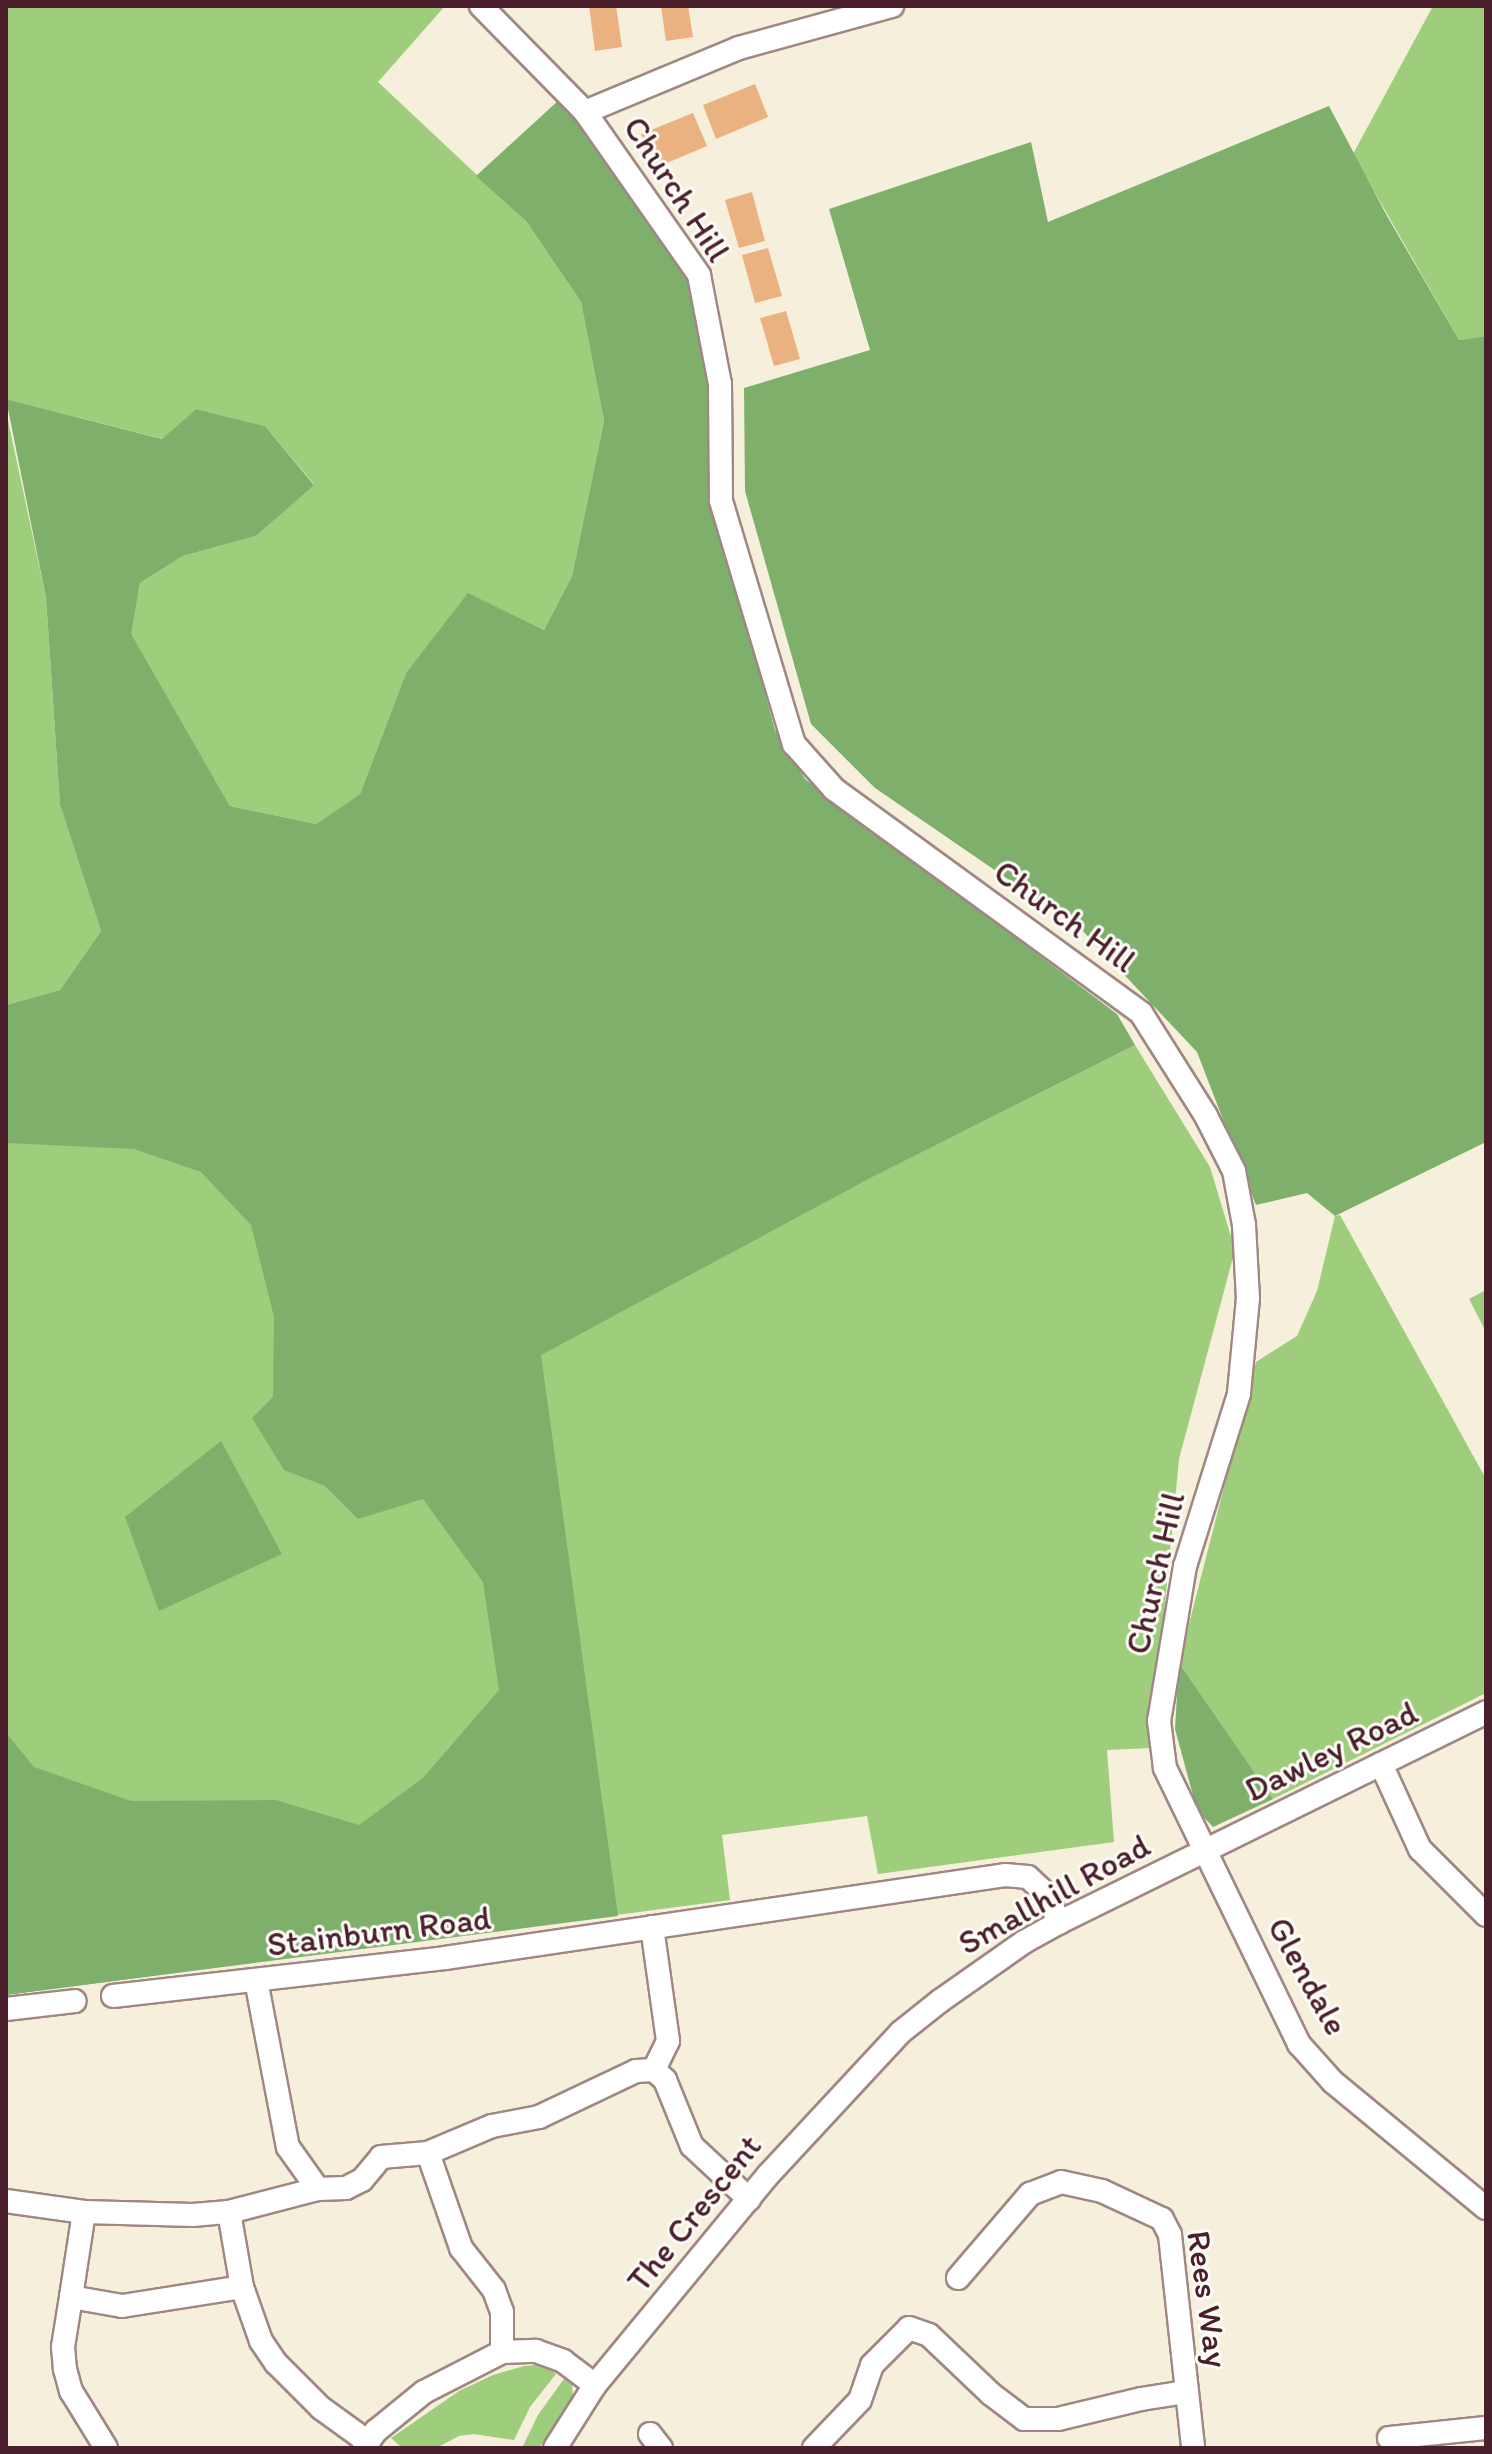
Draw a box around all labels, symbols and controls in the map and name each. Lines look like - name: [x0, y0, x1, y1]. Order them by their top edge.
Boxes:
- street label: Church Hill: [615, 109, 739, 269]
- street label: Church Hill: [986, 851, 1144, 981]
- street label: Church Hill: [1117, 1488, 1193, 1658]
- street label: Dawley Road: [1238, 1692, 1424, 1810]
- street label: Smallhill Road: [951, 1825, 1157, 1963]
- street label: Stainburn Road: [265, 1897, 493, 1965]
- street label: Glendale: [1259, 1910, 1357, 2042]
- street label: The Crescent: [618, 2126, 770, 2300]
- street label: Rees Way: [1178, 2228, 1238, 2370]

